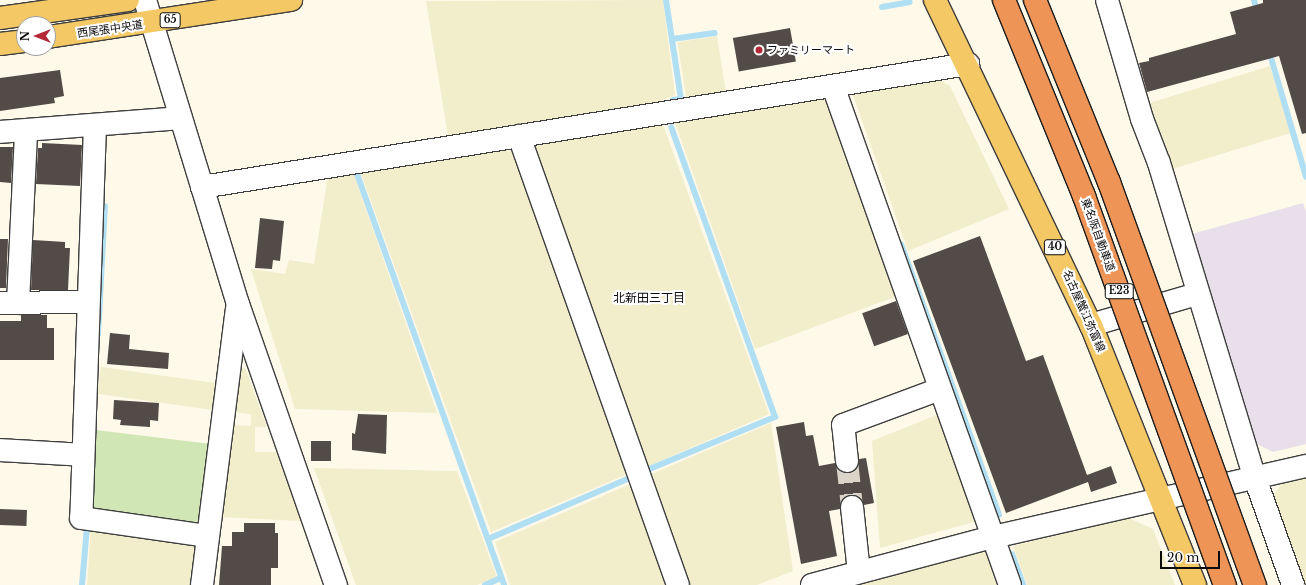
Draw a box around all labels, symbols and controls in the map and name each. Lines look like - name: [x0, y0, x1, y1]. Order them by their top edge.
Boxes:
- road number: 65: [159, 12, 181, 28]
- north arrow: [16, 16, 56, 56]
- street label: 西尾張中央道: [76, 18, 144, 40]
- text: N: [18, 31, 32, 41]
- place label: ファミリーマート: [767, 43, 855, 57]
- marker: ファミリーマート: [754, 45, 764, 55]
- street label: 東名阪自動車道: [1079, 197, 1117, 273]
- road number: 40: [1043, 239, 1067, 255]
- street label: 名古屋蟹江弥富線: [1060, 268, 1108, 354]
- road number: E23: [1104, 283, 1134, 299]
- district label: 北新田三丁目: [613, 291, 685, 305]
- scale bar: [1162, 543, 1222, 569]
- text: 20 m: [1167, 550, 1199, 565]

